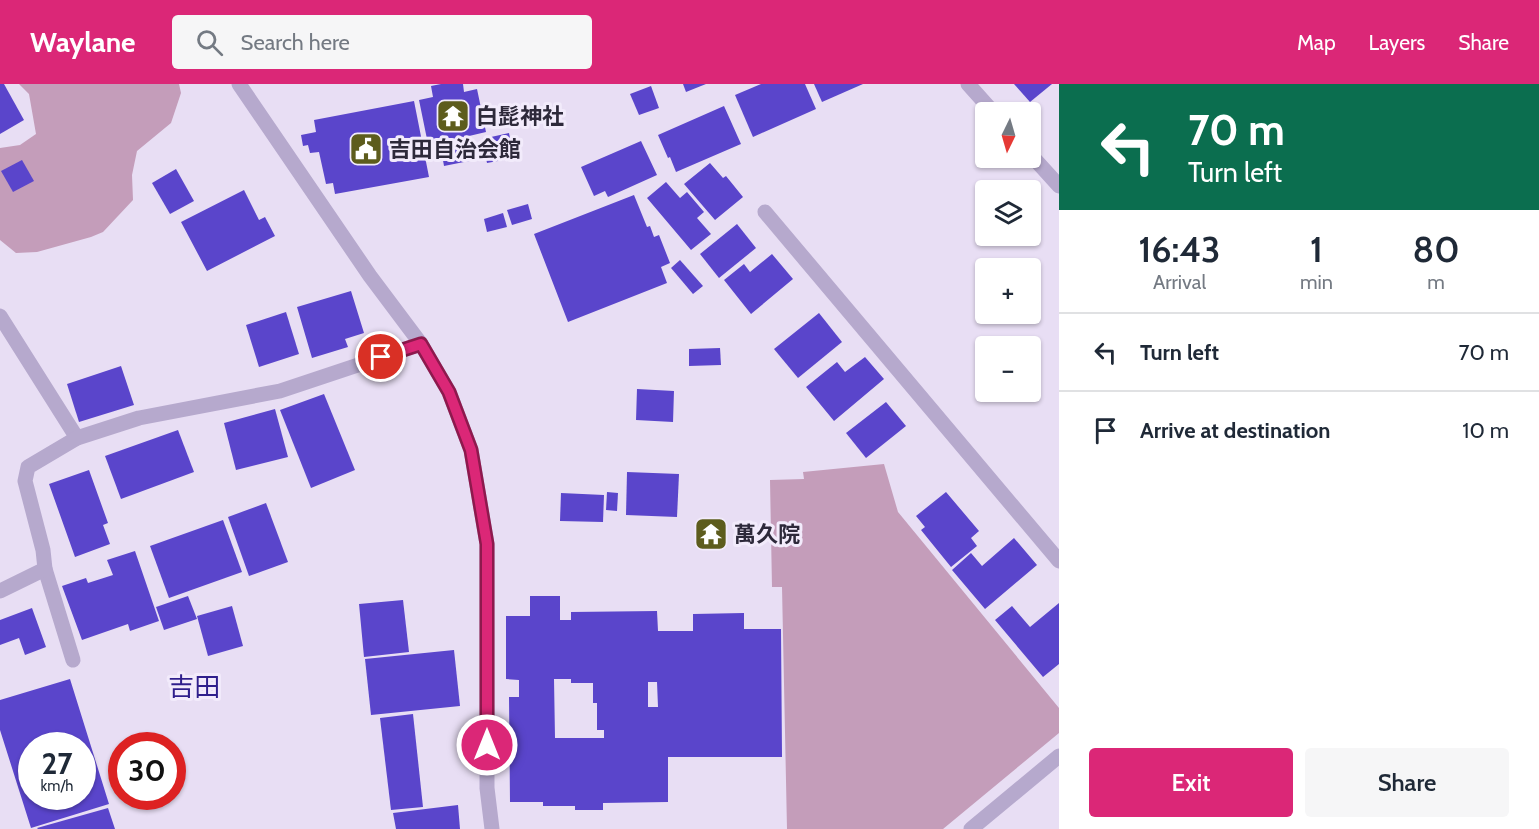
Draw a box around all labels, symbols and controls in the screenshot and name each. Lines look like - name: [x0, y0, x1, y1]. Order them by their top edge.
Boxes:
- search box: [172, 15, 592, 69]
- text: Waylane: [30, 25, 136, 59]
- icon: search: [193, 26, 226, 59]
- text: Search here: [241, 29, 350, 56]
- text: Map: [1297, 30, 1336, 55]
- text: Layers: [1369, 30, 1425, 55]
- text: Share: [1458, 30, 1509, 55]
- temple icon: 白髭神社: [435, 98, 471, 134]
- north arrow: [975, 102, 1041, 168]
- map controls: [975, 102, 1041, 402]
- place label: 白髭神社: [476, 103, 564, 130]
- text: 70 m: [1188, 104, 1285, 156]
- icon: left: [1089, 108, 1167, 186]
- public building icon: 吉田自治会館: [348, 131, 384, 167]
- place label: 吉田自治会館: [389, 136, 521, 163]
- text: Turn left: [1188, 156, 1282, 189]
- button: layers: [975, 180, 1041, 246]
- text: 16:43: [1138, 227, 1221, 271]
- text: 1: [1310, 227, 1323, 271]
- text: 80: [1412, 227, 1460, 271]
- button: +: [975, 258, 1041, 324]
- text: Arrival: [1153, 270, 1206, 294]
- text: min: [1300, 270, 1333, 294]
- text: m: [1427, 270, 1445, 294]
- pin: [355, 331, 406, 382]
- button: −: [975, 336, 1041, 402]
- icon: left: [1089, 336, 1122, 369]
- text: Turn left: [1140, 339, 1219, 366]
- text: 70 m: [1459, 339, 1509, 366]
- icon: arrive: [364, 340, 397, 373]
- icon: arrive: [1089, 414, 1122, 447]
- text: Arrive at destination: [1140, 417, 1330, 444]
- text: 10 m: [1462, 417, 1509, 444]
- temple icon: 萬久院: [693, 516, 729, 552]
- place label: 萬久院: [734, 521, 800, 548]
- district label: 吉田: [168, 671, 220, 703]
- position arrow: [455, 713, 519, 777]
- speed limit sign: 30: [108, 732, 186, 810]
- text: 27: [41, 745, 73, 782]
- button: Exit: [1089, 748, 1293, 817]
- button: Share: [1305, 748, 1509, 817]
- text: km/h: [41, 777, 73, 795]

